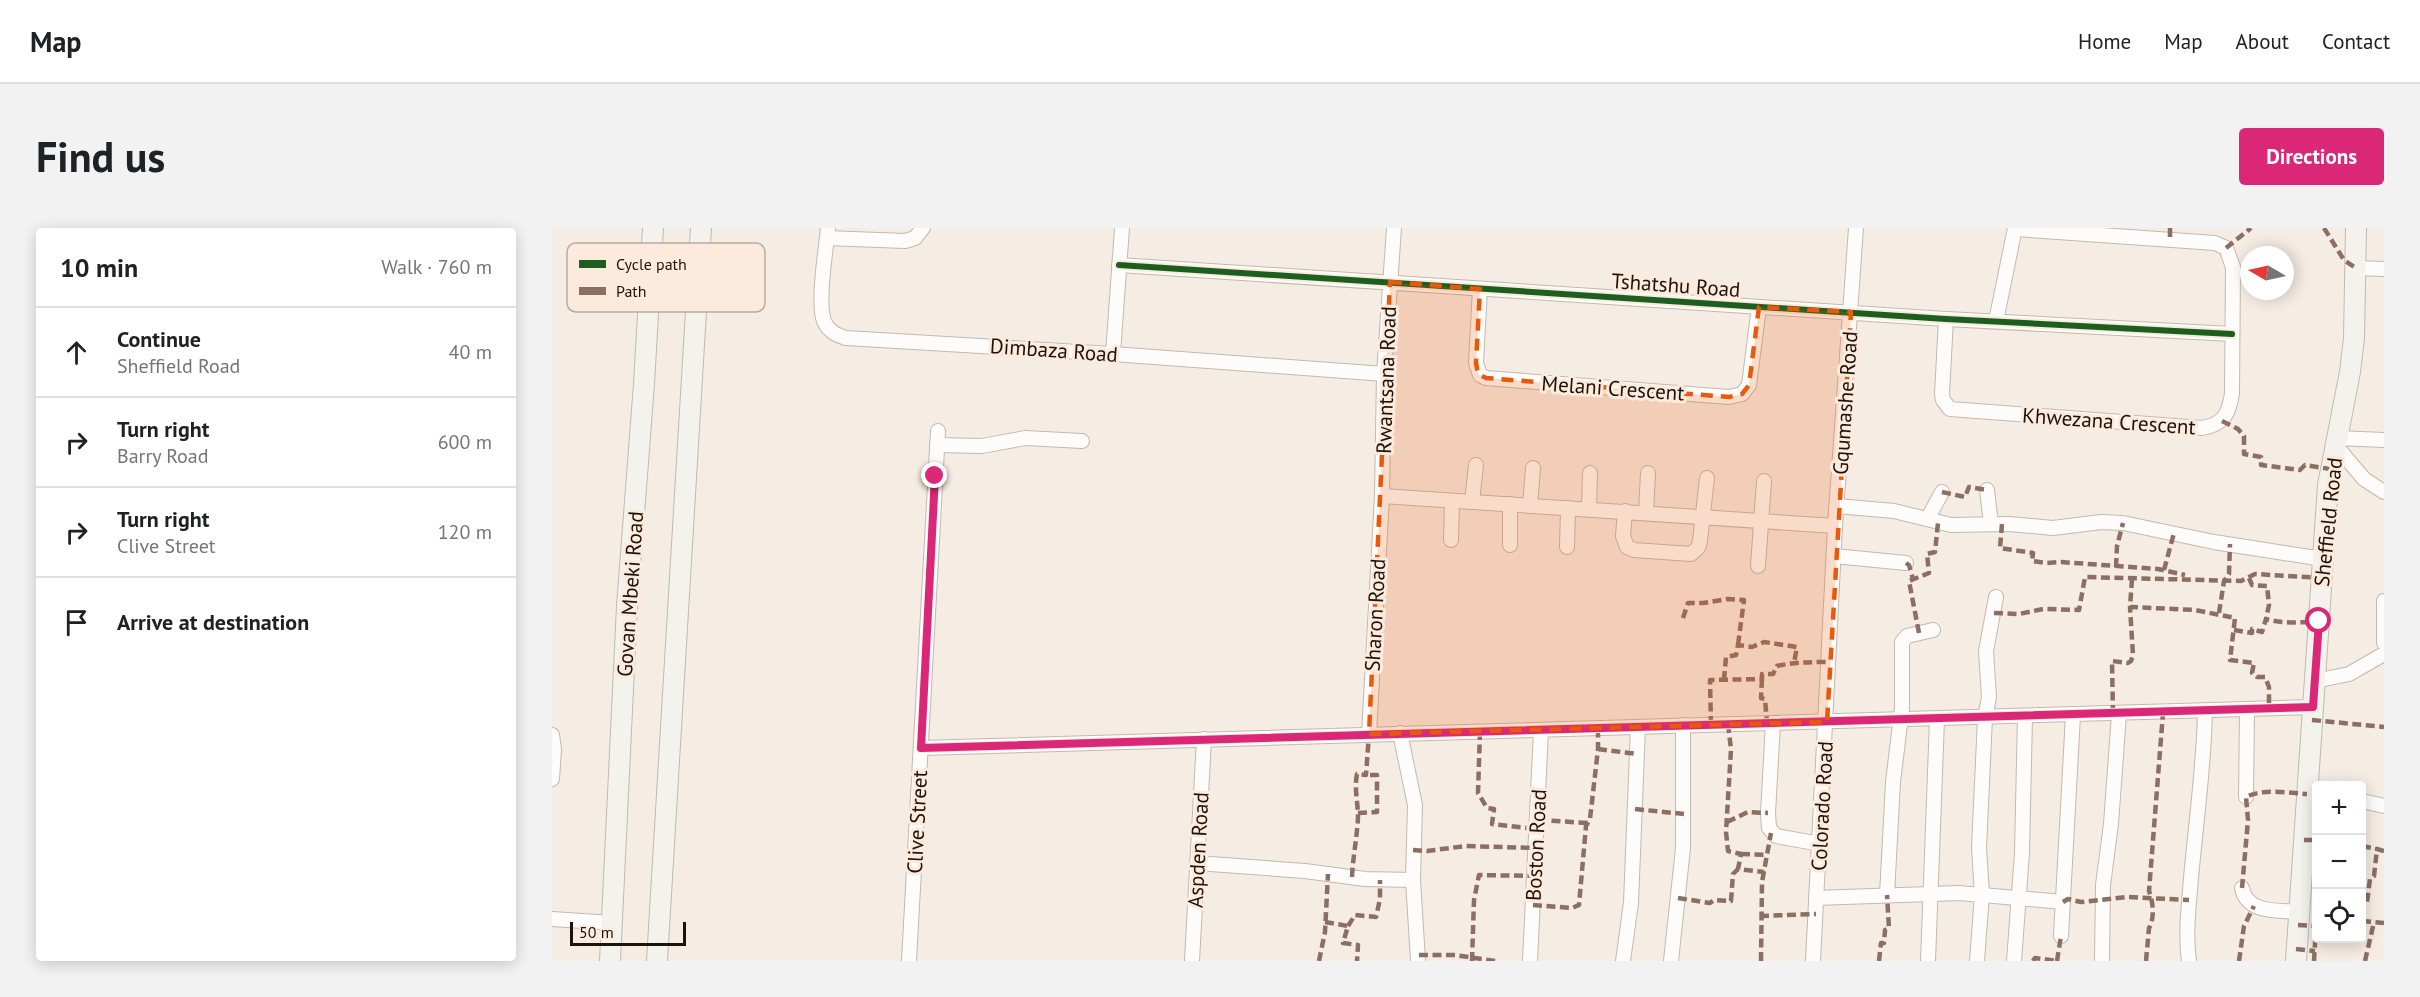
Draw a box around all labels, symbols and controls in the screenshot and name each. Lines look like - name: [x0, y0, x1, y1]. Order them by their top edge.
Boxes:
- text: Map: [30, 23, 81, 60]
- text: Home: [2078, 28, 2131, 55]
- text: Map: [2164, 28, 2203, 55]
- text: About: [2236, 28, 2289, 55]
- text: Contact: [2322, 28, 2390, 55]
- button: Directions: [2239, 128, 2384, 185]
- text: Find us: [36, 129, 165, 184]
- legend: [567, 243, 765, 312]
- north arrow: [2240, 246, 2294, 300]
- text: 10 min: [60, 251, 138, 284]
- text: Walk · 760 m: [381, 254, 492, 280]
- text: Cycle path: [616, 254, 687, 274]
- street label: Tshatshu Road: [1611, 267, 1741, 303]
- text: Path: [616, 281, 647, 301]
- street label: Rwantsana Road: [1370, 306, 1402, 454]
- text: Continue: [117, 325, 201, 353]
- street label: Gqumashe Road: [1827, 330, 1863, 476]
- street label: Dimbaza Road: [989, 332, 1119, 368]
- icon: ahead: [60, 336, 93, 369]
- text: 40 m: [449, 339, 492, 365]
- text: Sheffield Road: [117, 353, 240, 379]
- street label: Melani Crescent: [1541, 370, 1685, 406]
- street label: Khwezana Crescent: [2021, 401, 2197, 441]
- text: Turn right: [117, 415, 209, 443]
- icon: right: [60, 426, 93, 459]
- text: 600 m: [438, 429, 492, 455]
- text: Barry Road: [117, 443, 208, 469]
- street label: Sheffield Road: [2308, 456, 2348, 588]
- route end: [921, 462, 947, 488]
- text: Turn right: [117, 505, 209, 533]
- street label: Govan Mbeki Road: [611, 510, 649, 678]
- icon: right: [60, 516, 93, 549]
- text: 120 m: [438, 519, 492, 545]
- text: Clive Street: [117, 533, 216, 559]
- street label: Sharon Road: [1359, 558, 1391, 672]
- icon: arrive: [60, 606, 93, 639]
- route start: [2305, 607, 2331, 633]
- text: Arrive at destination: [117, 608, 309, 636]
- street label: Colorado Road: [1805, 740, 1839, 872]
- street label: Clive Street: [901, 770, 933, 874]
- map controls: [2312, 781, 2366, 943]
- button: +: [2312, 781, 2366, 835]
- street label: Boston Road: [1520, 788, 1552, 902]
- street label: Aspden Road: [1181, 791, 1215, 909]
- button: −: [2312, 835, 2366, 889]
- button: locate: [2312, 889, 2366, 943]
- scale bar: [570, 919, 686, 946]
- text: 50 m: [579, 922, 614, 942]

